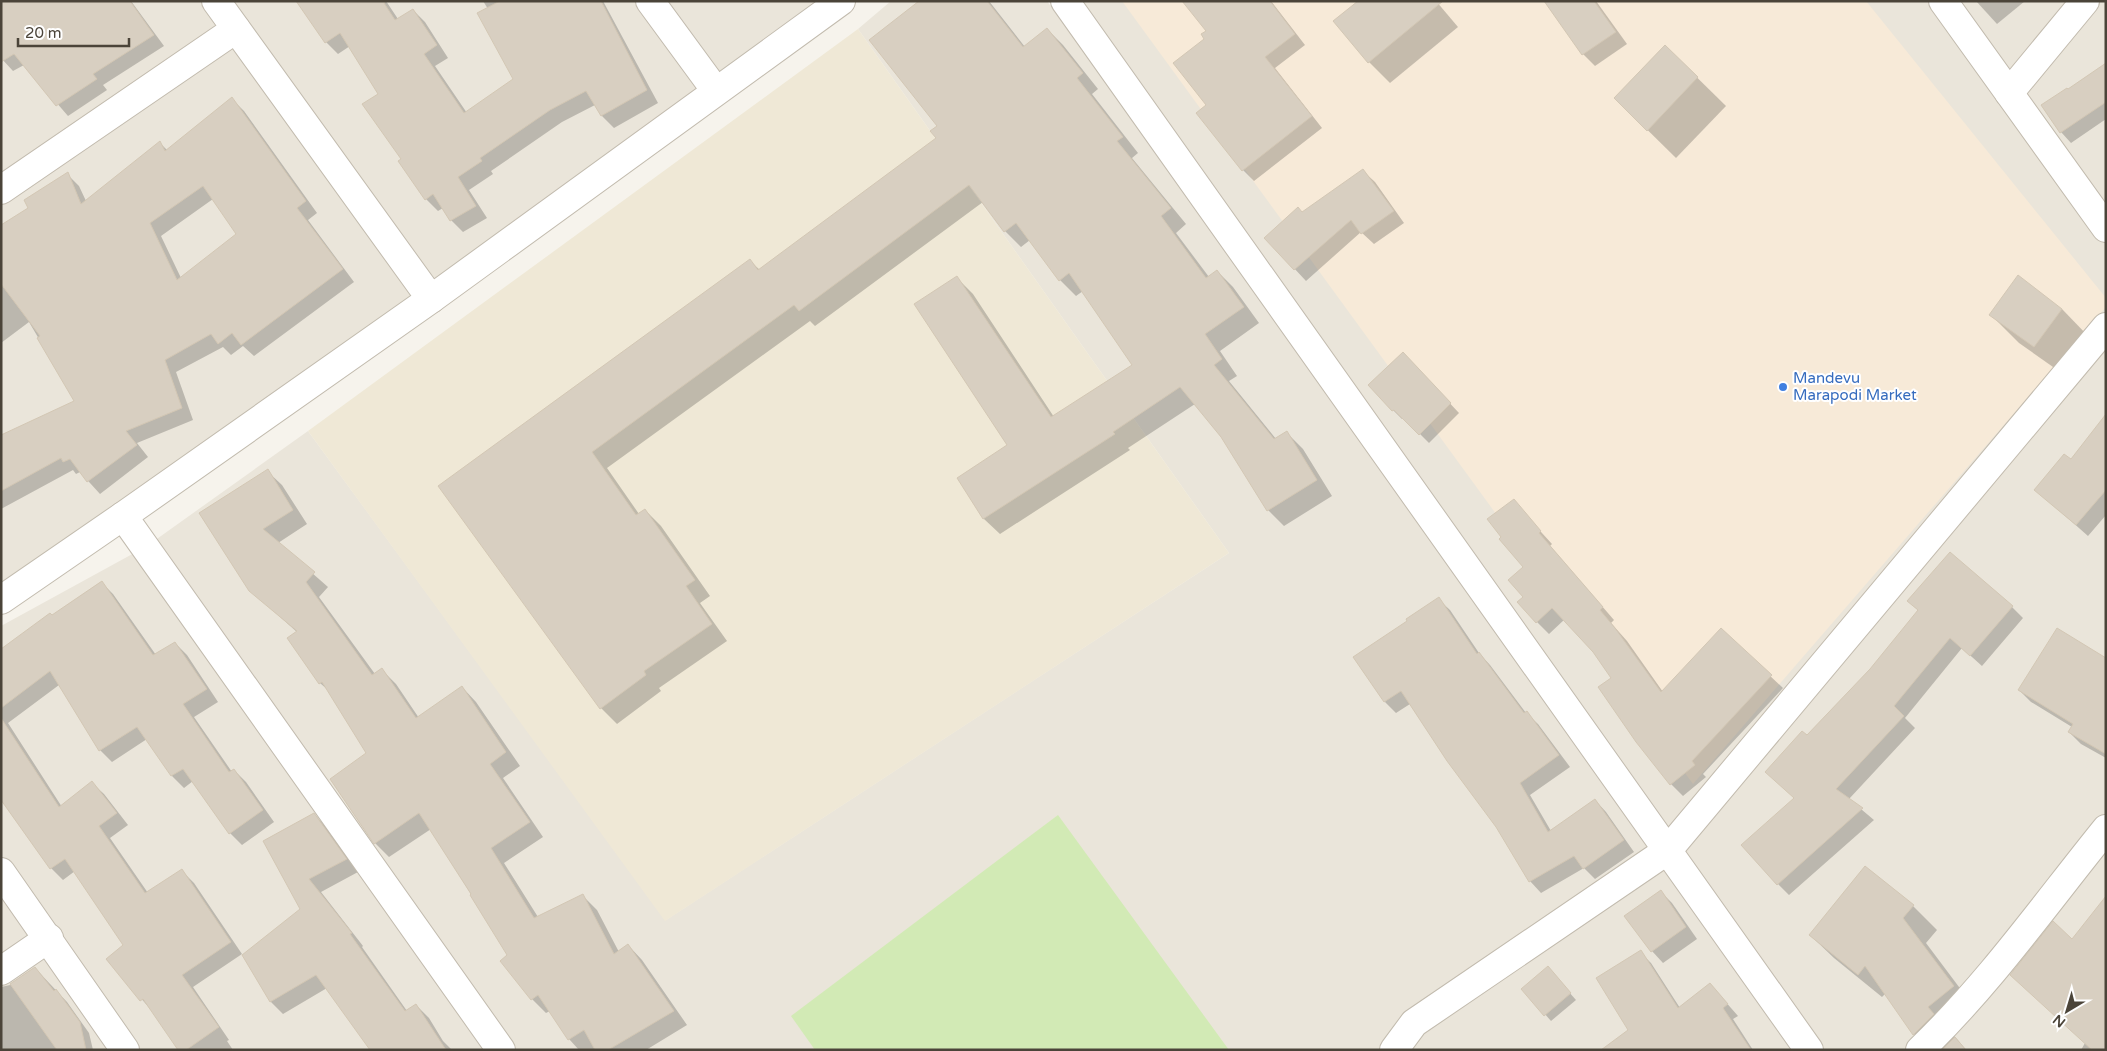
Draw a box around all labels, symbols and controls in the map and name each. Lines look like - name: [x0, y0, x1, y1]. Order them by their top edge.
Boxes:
- scale bar: [18, 15, 129, 47]
- text: 20 m: [25, 24, 62, 42]
- place label: Mandevu Marapodi Market: [1793, 369, 1917, 404]
- marker: Mandevu Marapodi Market: [1777, 381, 1789, 393]
- north arrow: [2042, 986, 2092, 1036]
- text: N: [2050, 1011, 2069, 1031]

